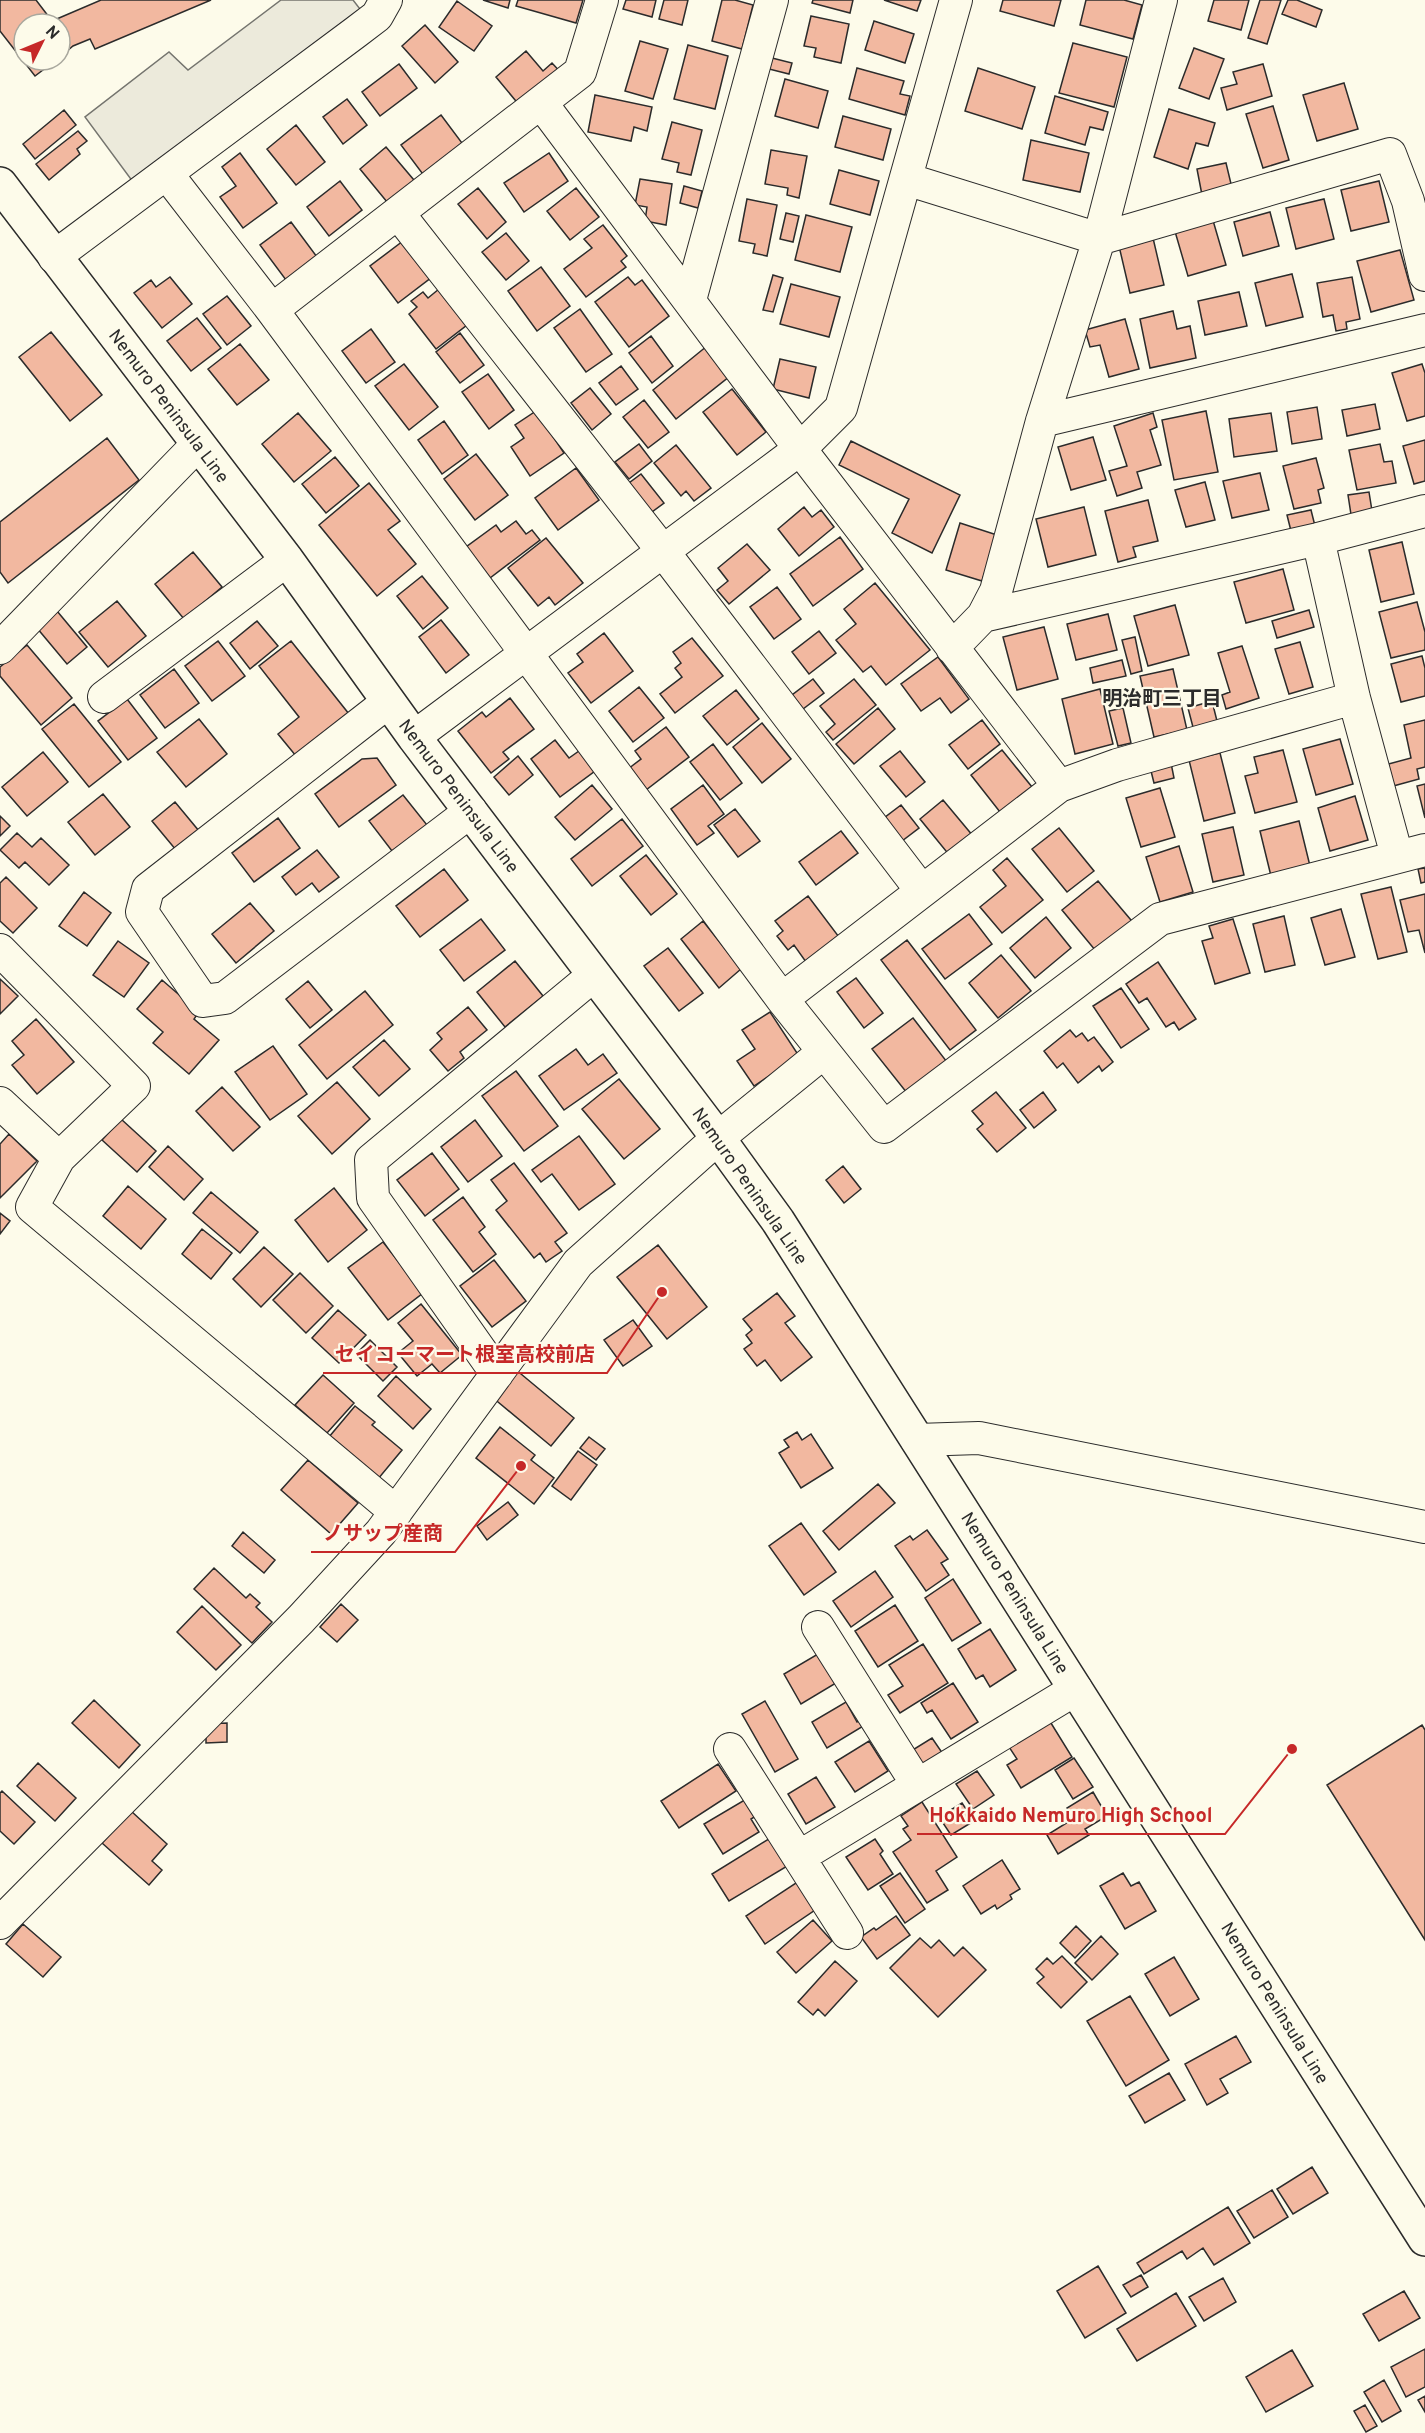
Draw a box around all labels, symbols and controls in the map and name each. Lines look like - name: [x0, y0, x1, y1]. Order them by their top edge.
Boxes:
- north arrow: [12, 12, 72, 72]
- text: N: [40, 22, 63, 44]
- street label: Nemuro Peninsula Line: [102, 325, 233, 488]
- district label: 明治町三丁目: [1102, 687, 1222, 713]
- street label: Nemuro Peninsula Line: [392, 715, 523, 878]
- street label: Nemuro Peninsula Line: [686, 1104, 812, 1270]
- callout: セイコーマート根室高校前店: [323, 1335, 607, 1373]
- text: セイコーマート根室高校前店: [335, 1343, 595, 1369]
- street label: Nemuro Peninsula Line: [955, 1509, 1073, 1679]
- callout: ノサップ産商: [311, 1514, 455, 1552]
- text: ノサップ産商: [323, 1522, 443, 1548]
- callout: Hokkaido Nemuro High School: [917, 1796, 1225, 1834]
- text: Hokkaido Nemuro High School: [929, 1804, 1213, 1830]
- street label: Nemuro Peninsula Line: [1215, 1919, 1333, 2089]

